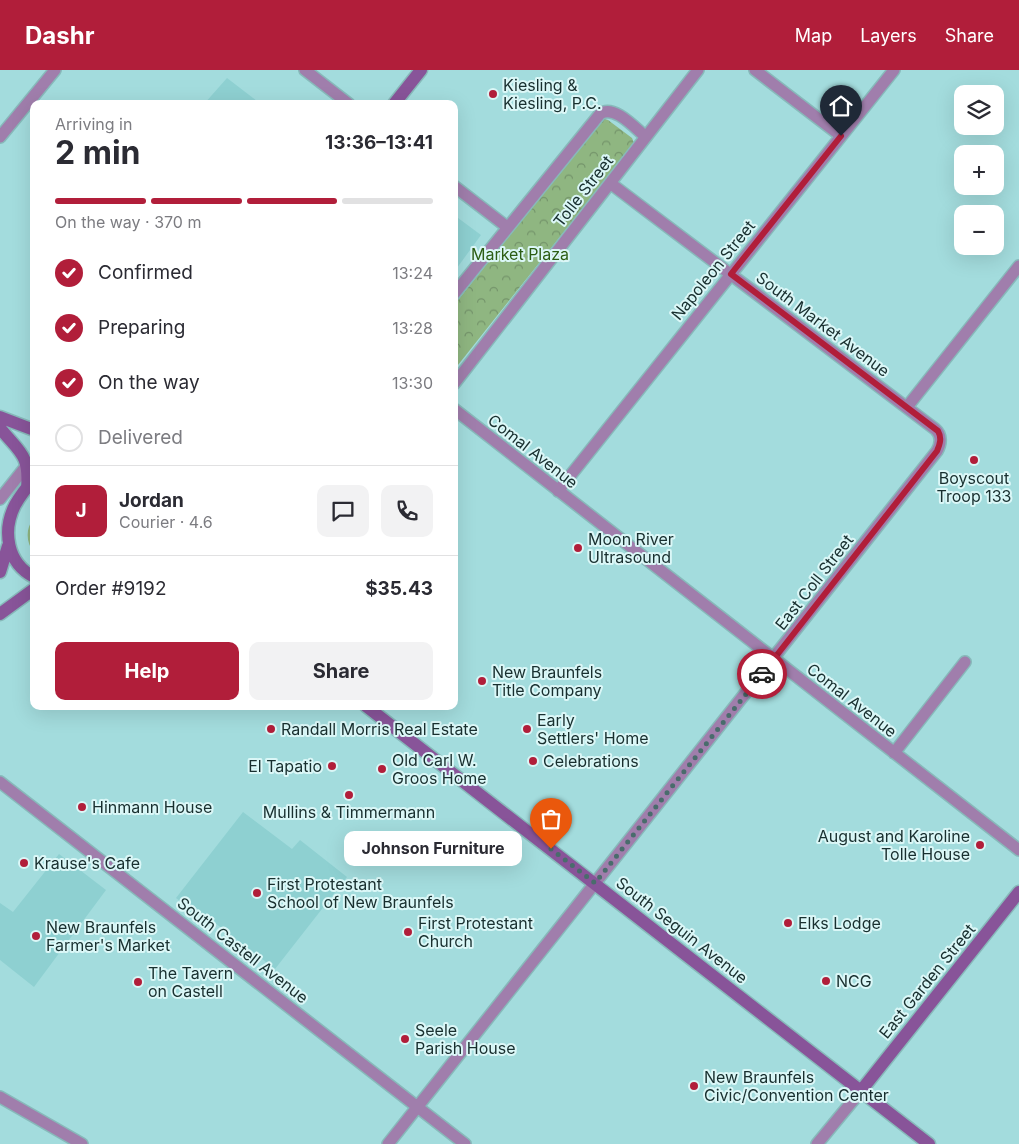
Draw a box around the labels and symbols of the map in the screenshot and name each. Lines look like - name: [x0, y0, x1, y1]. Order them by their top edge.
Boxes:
- place label: Kiesling & Kiesling, P.C.: [503, 75, 602, 113]
- pin: [820, 85, 862, 136]
- marker: Kiesling & Kiesling, P.C.: [487, 88, 499, 100]
- street label: Tolle Street: [549, 151, 617, 231]
- street label: Napoleon Street: [667, 216, 759, 324]
- park label: Market Plaza: [471, 244, 569, 264]
- street label: South Market Avenue: [752, 267, 894, 381]
- street label: Comal Avenue: [484, 410, 582, 492]
- marker: Boyscout Troop 133: [968, 454, 980, 466]
- place label: Boyscout Troop 133: [937, 468, 1011, 506]
- place label: Moon River Ultrasound: [588, 529, 674, 567]
- street label: East Coll Street: [771, 530, 857, 634]
- marker: Moon River Ultrasound: [572, 542, 584, 554]
- courier: [737, 649, 787, 699]
- street label: Comal Avenue: [803, 659, 901, 741]
- place label: New Braunfels Title Company: [492, 662, 602, 700]
- marker: New Braunfels Title Company: [476, 675, 488, 687]
- place label: Early Settlers' Home: [537, 710, 648, 748]
- place label: Randall Morris Real Estate: [281, 719, 478, 739]
- marker: Randall Morris Real Estate: [265, 723, 277, 735]
- marker: Early Settlers' Home: [521, 723, 533, 735]
- place label: Old Carl W. Groos Home: [392, 750, 487, 788]
- place label: Celebrations: [543, 751, 639, 771]
- marker: Celebrations: [527, 755, 539, 767]
- place label: El Tapatio: [248, 756, 322, 776]
- marker: El Tapatio: [326, 760, 338, 772]
- marker: Old Carl W. Groos Home: [376, 763, 388, 775]
- marker: Mullins & Timmermann: [343, 789, 355, 801]
- place label: Hinmann House: [92, 797, 212, 817]
- pin: [530, 798, 572, 849]
- marker: Hinmann House: [76, 801, 88, 813]
- place label: Mullins & Timmermann: [263, 802, 435, 822]
- place label: August and Karoline Tolle House: [818, 826, 970, 864]
- callout: Johnson Furniture: [344, 832, 521, 866]
- marker: August and Karoline Tolle House: [974, 839, 986, 851]
- place label: Krause's Cafe: [34, 853, 140, 873]
- marker: Krause's Cafe: [18, 857, 30, 869]
- street label: South Seguin Avenue: [612, 872, 752, 988]
- place label: First Protestant School of New Braunfels: [267, 874, 454, 912]
- marker: First Protestant School of New Braunfels: [251, 887, 263, 899]
- street label: South Castell Avenue: [174, 893, 312, 1007]
- place label: First Protestant Church: [418, 913, 533, 951]
- place label: Elks Lodge: [798, 913, 881, 933]
- place label: New Braunfels Farmer's Market: [46, 917, 170, 955]
- marker: Elks Lodge: [782, 917, 794, 929]
- street label: East Garden Street: [875, 920, 979, 1042]
- marker: First Protestant Church: [402, 926, 414, 938]
- marker: New Braunfels Farmer's Market: [30, 930, 42, 942]
- place label: The Tavern on Castell: [148, 963, 233, 1001]
- place label: NCG: [836, 971, 872, 991]
- marker: NCG: [820, 975, 832, 987]
- marker: The Tavern on Castell: [132, 976, 144, 988]
- place label: Seele Parish House: [415, 1020, 515, 1058]
- marker: Seele Parish House: [399, 1033, 411, 1045]
- place label: New Braunfels Civic/Convention Center: [704, 1067, 889, 1105]
- marker: New Braunfels Civic/Convention Center: [688, 1080, 700, 1092]

